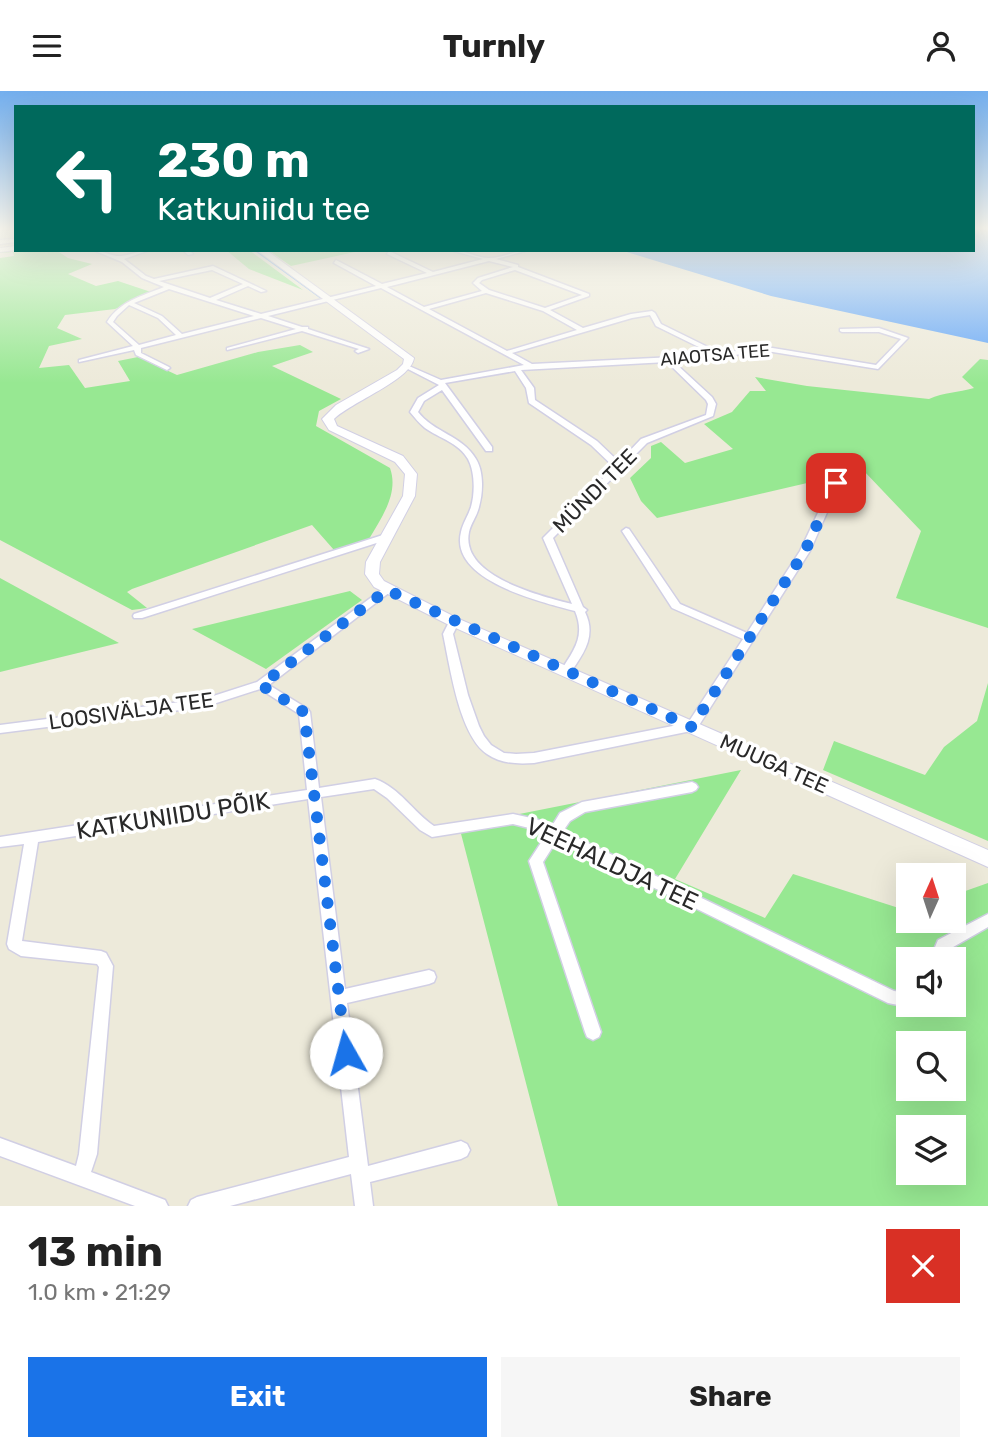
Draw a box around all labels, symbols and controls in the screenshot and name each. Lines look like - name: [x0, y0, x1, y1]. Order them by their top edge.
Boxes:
- icon: menu: [28, 27, 66, 65]
- text: Turnly: [443, 27, 545, 65]
- icon: person: [922, 27, 960, 65]
- text: 230 m: [157, 131, 310, 189]
- icon: left: [42, 133, 133, 224]
- text: Katkuniidu tee: [157, 190, 370, 228]
- street label: AIAOTSA TEE: [659, 339, 771, 371]
- street label: MÜNDI TEE: [547, 443, 642, 538]
- pin: [806, 453, 866, 513]
- icon: arrive: [817, 464, 855, 502]
- street label: LOOSIVÄLJA TEE: [47, 687, 215, 734]
- street label: MUUGA TEE: [716, 729, 832, 799]
- street label: KATKUNIIDU PÕIK: [74, 787, 272, 845]
- street label: VEEHALDJA TEE: [521, 812, 703, 916]
- north arrow: [896, 863, 966, 933]
- map controls: [896, 863, 966, 1185]
- button: sound: [896, 947, 966, 1017]
- position arrow: [309, 1016, 383, 1090]
- button: search: [896, 1031, 966, 1101]
- button: layers: [896, 1115, 966, 1185]
- text: 13 min: [28, 1227, 163, 1277]
- button: close: [886, 1229, 960, 1303]
- text: 1.0 km · 21:29: [28, 1278, 171, 1306]
- button: Exit: [28, 1357, 487, 1437]
- button: Share: [501, 1357, 960, 1437]

